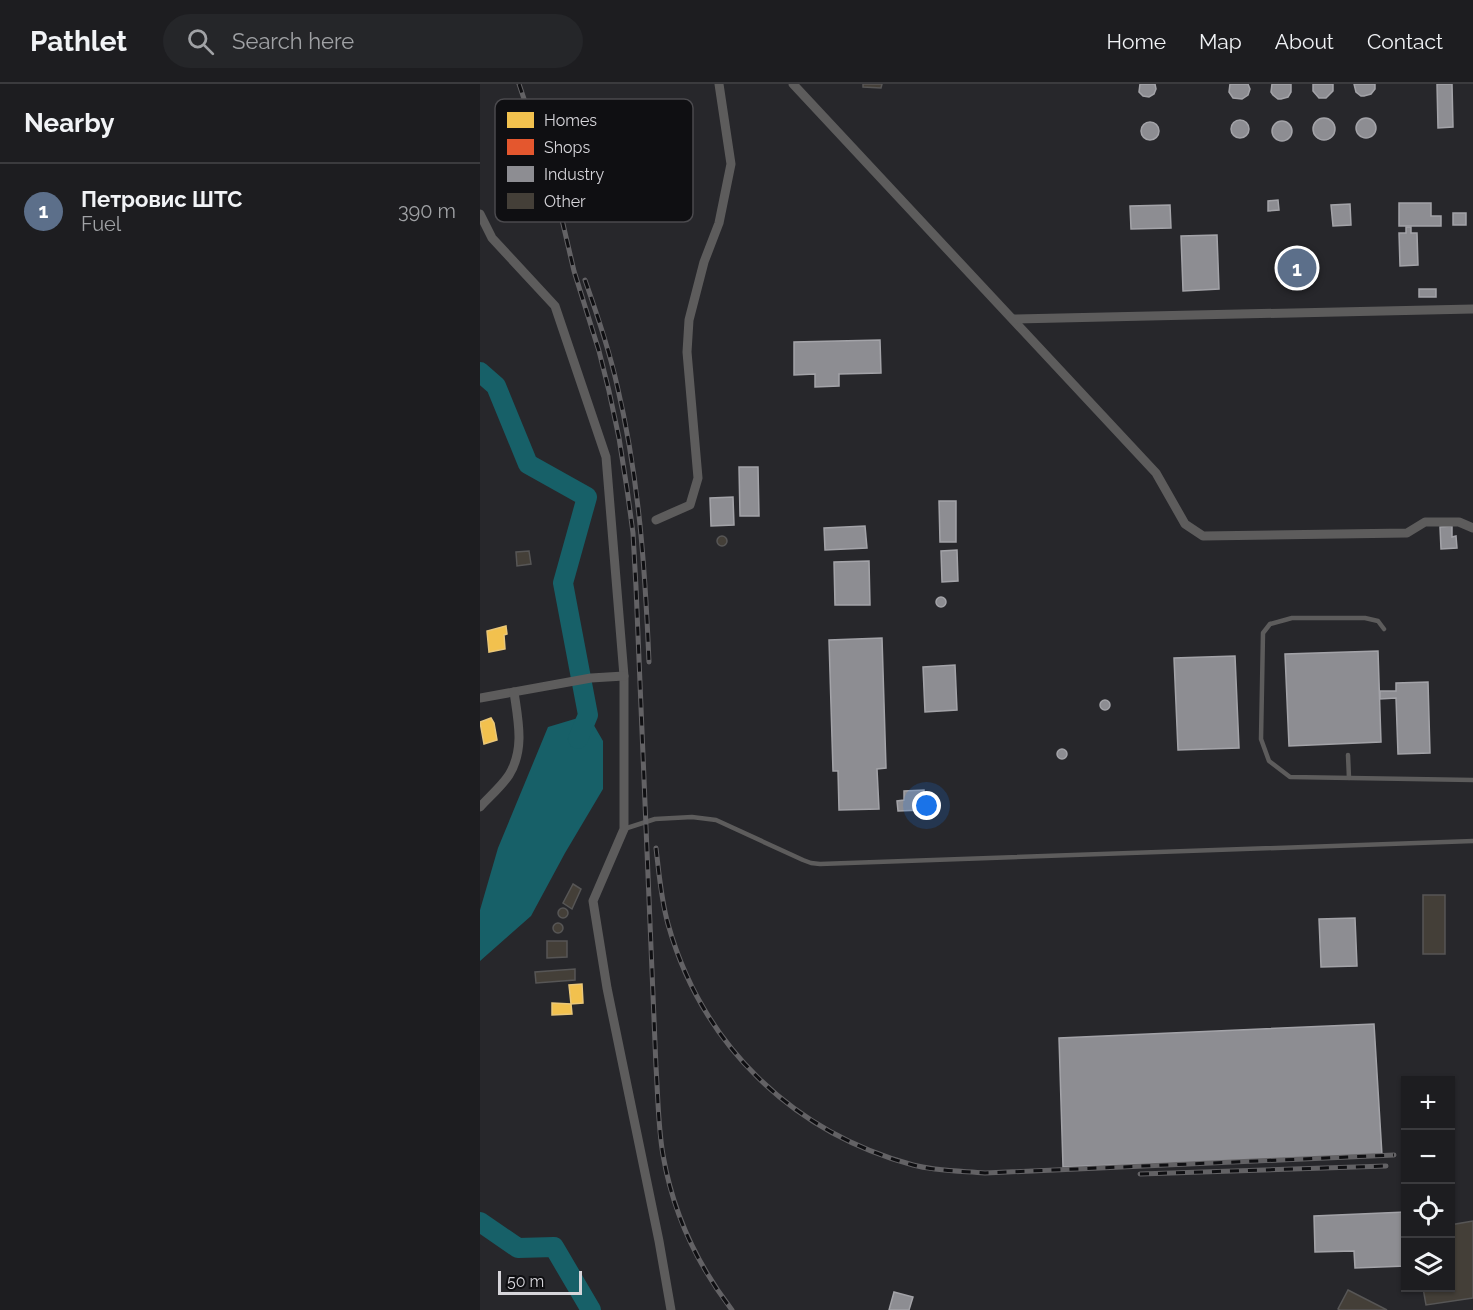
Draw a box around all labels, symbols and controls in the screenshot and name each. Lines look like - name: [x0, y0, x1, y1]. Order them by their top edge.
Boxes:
- search box: [163, 14, 583, 68]
- text: Pathlet: [30, 25, 127, 58]
- icon: search: [184, 25, 217, 58]
- text: Search here: [232, 28, 354, 54]
- text: Home: [1107, 29, 1166, 54]
- text: Map: [1199, 29, 1242, 54]
- text: About: [1275, 29, 1334, 54]
- text: Contact: [1367, 29, 1443, 54]
- legend: [495, 99, 693, 222]
- text: Nearby: [24, 108, 114, 138]
- text: Homes: [544, 111, 597, 130]
- text: Shops: [544, 138, 590, 157]
- text: Industry: [544, 165, 604, 184]
- text: Петровис ШТС: [81, 186, 242, 212]
- text: Other: [544, 192, 586, 211]
- text: 1: [39, 199, 48, 223]
- text: 390 m: [398, 199, 456, 223]
- text: Fuel: [81, 212, 121, 236]
- pin: 1: [1278, 246, 1316, 291]
- your location: [912, 791, 941, 820]
- map controls: [1401, 1076, 1455, 1292]
- button: +: [1401, 1076, 1455, 1130]
- button: −: [1401, 1130, 1455, 1184]
- button: locate: [1401, 1184, 1455, 1238]
- button: layers: [1401, 1238, 1455, 1292]
- scale bar: [498, 1268, 582, 1296]
- text: 50 m: [507, 1272, 544, 1291]

